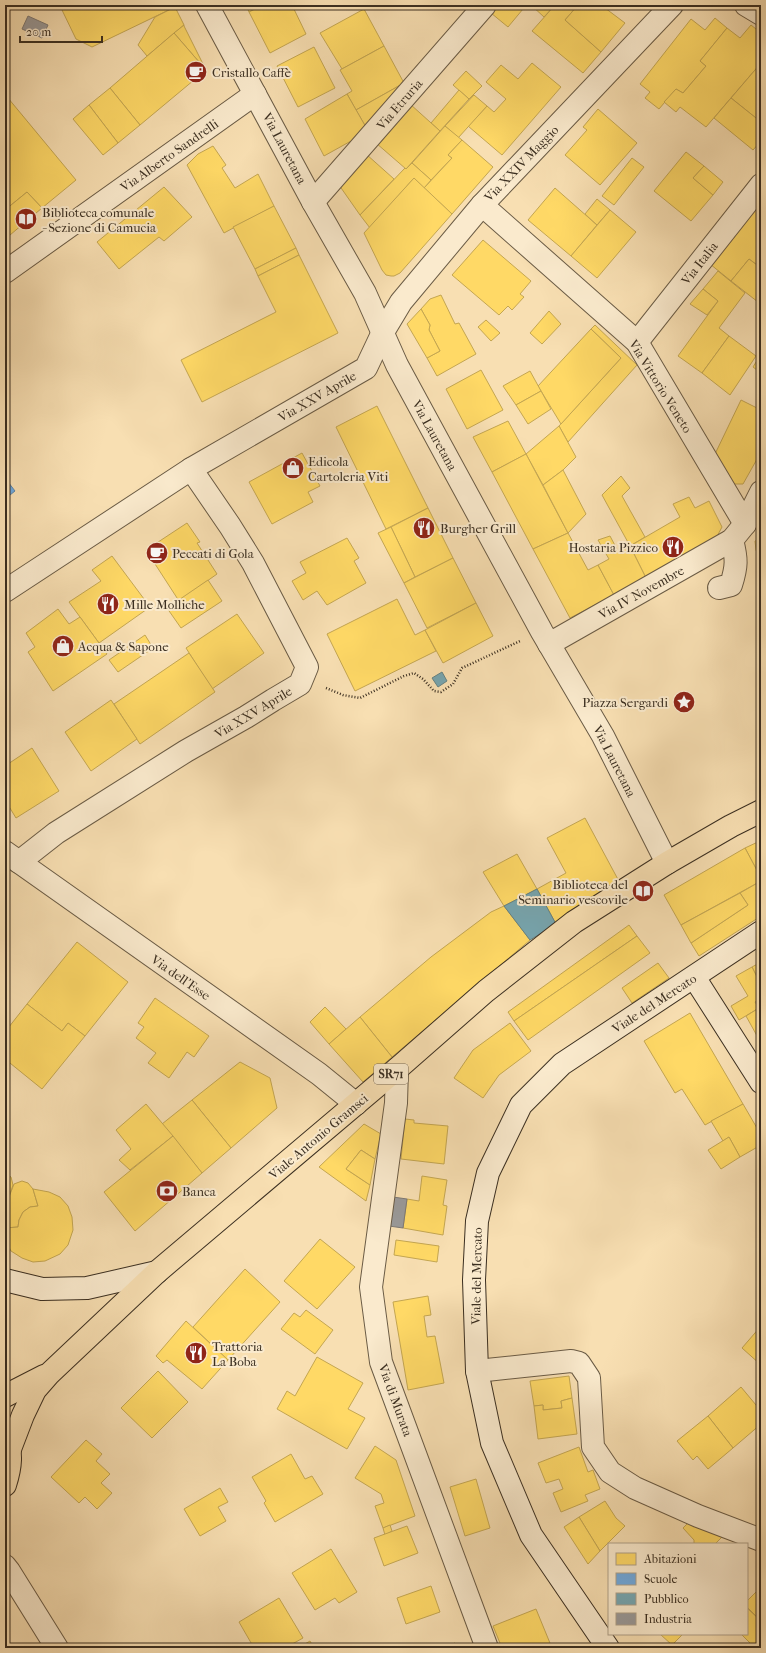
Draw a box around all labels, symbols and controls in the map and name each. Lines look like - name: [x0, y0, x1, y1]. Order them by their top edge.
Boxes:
- scale bar: [20, 18, 102, 44]
- text: 20 m: [26, 25, 51, 39]
- cafe icon: Cristallo Caffè: [183, 59, 209, 85]
- place label: Cristallo Caffè: [212, 65, 291, 80]
- street label: Via Etruria: [373, 75, 426, 133]
- street label: Via Lauretana: [259, 109, 310, 187]
- street label: Via Alberto Sandrelli: [117, 116, 221, 195]
- street label: Via XXIV Maggio: [480, 122, 562, 205]
- place label: Biblioteca comunale - Sezione di Camucia: [42, 205, 157, 235]
- library icon: Biblioteca comunale - Sezione di Camucia: [13, 206, 39, 232]
- street label: Via Italia: [677, 238, 721, 288]
- street label: Via Vittorio Veneto: [625, 336, 695, 436]
- street label: Via XXV Aprile: [275, 368, 359, 425]
- street label: Via Lauretana: [409, 396, 461, 474]
- place label: Edicola Cartoleria Viti: [308, 454, 388, 484]
- shop icon: Edicola Cartoleria Viti: [280, 455, 306, 481]
- restaurant icon: Burgher Grill: [411, 515, 437, 541]
- place label: Burgher Grill: [440, 521, 516, 536]
- restaurant icon: Hostaria Pizzico: [660, 534, 686, 560]
- cafe icon: Peccati di Gola: [144, 540, 170, 566]
- place label: Hostaria Pizzico: [568, 540, 658, 555]
- place label: Peccati di Gola: [172, 546, 255, 561]
- street label: Via IV Novembre: [595, 562, 687, 623]
- restaurant icon: Mille Molliche: [95, 591, 121, 617]
- place label: Mille Molliche: [124, 597, 205, 612]
- shop icon: Acqua & Sapone: [50, 633, 76, 659]
- place label: Acqua & Sapone: [77, 639, 169, 654]
- street label: Via XXV Aprile: [211, 683, 295, 742]
- place icon: Piazza Sergardi: [671, 689, 697, 715]
- place label: Piazza Sergardi: [582, 695, 668, 710]
- street label: Via Lauretana: [590, 722, 639, 800]
- place label: Biblioteca del Seminario vescovile: [518, 877, 629, 907]
- library icon: Biblioteca del Seminario vescovile: [630, 878, 656, 904]
- street label: Via dell'Esse: [148, 951, 214, 1004]
- street label: Viale del Mercato: [608, 970, 700, 1037]
- road number: SR71: [374, 1064, 408, 1084]
- street label: Viale Antonio Gramsci: [265, 1090, 371, 1183]
- bank icon: Banca: [154, 1178, 180, 1204]
- place label: Banca: [182, 1184, 217, 1199]
- street label: Viale del Mercato: [468, 1227, 485, 1326]
- place label: Trattoria La Boba: [212, 1339, 264, 1369]
- restaurant icon: Trattoria La Boba: [183, 1340, 209, 1366]
- street label: Via di Murata: [375, 1361, 416, 1439]
- legend: [608, 1543, 748, 1635]
- text: Abitazioni: [643, 1552, 697, 1566]
- text: Scuole: [644, 1572, 677, 1586]
- text: Pubblico: [644, 1592, 689, 1606]
- text: Industria: [644, 1612, 692, 1626]

